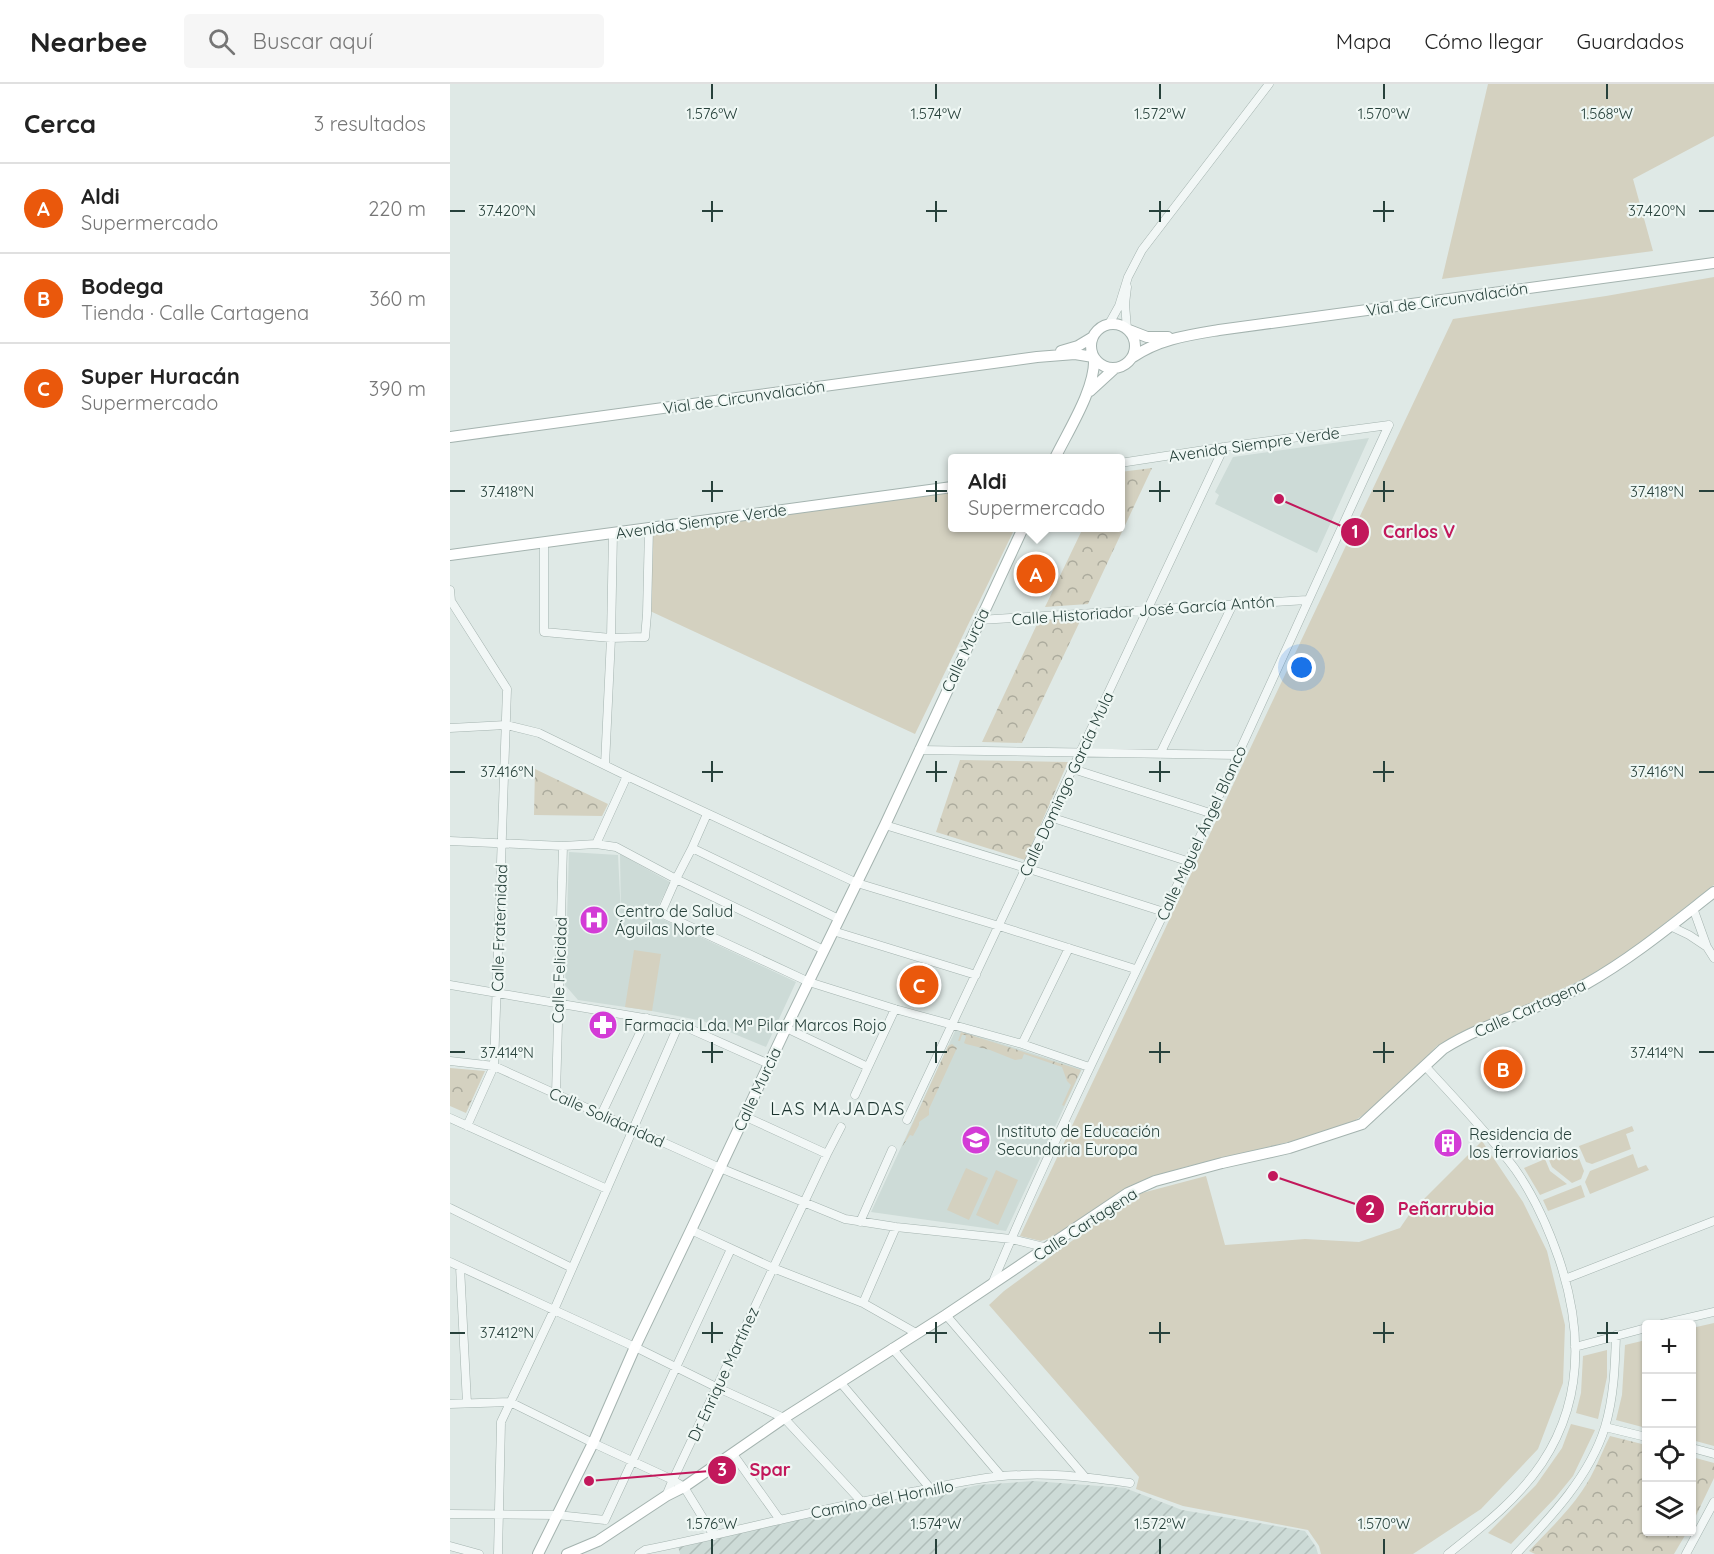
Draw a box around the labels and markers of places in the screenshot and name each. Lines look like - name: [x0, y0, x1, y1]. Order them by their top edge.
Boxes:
- callout: Carlos V: [1340, 514, 1467, 550]
- pin: A: [1016, 552, 1056, 596]
- place label: Centro de Salud Águilas Norte: [615, 901, 733, 939]
- hospital icon: Centro de Salud Águilas Norte: [578, 904, 610, 936]
- pin: C: [900, 962, 938, 1008]
- pharmacy icon: Farmacia Lda. Mª Pilar Marcos Rojo: [587, 1009, 619, 1041]
- place label: Farmacia Lda. Mª Pilar Marcos Rojo: [624, 1015, 887, 1035]
- pin: B: [1484, 1046, 1522, 1092]
- place label: Instituto de Educación Secundaria Europa: [997, 1121, 1160, 1159]
- school or university icon: Instituto de Educación Secundaria Europa: [960, 1124, 992, 1156]
- place label: Residencia de los ferroviarios: [1469, 1124, 1578, 1162]
- building icon: Residencia de los ferroviarios: [1432, 1127, 1464, 1159]
- callout: Peñarrubia: [1355, 1191, 1506, 1227]
- callout: Spar: [707, 1452, 802, 1488]

